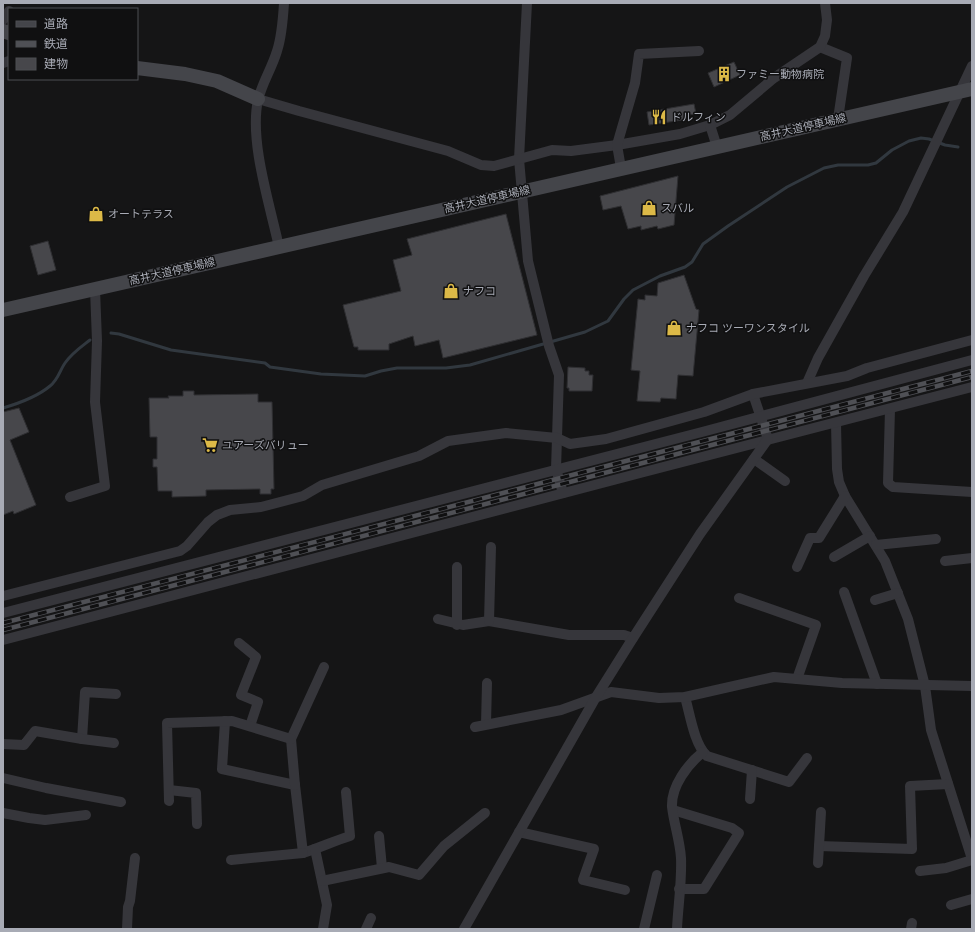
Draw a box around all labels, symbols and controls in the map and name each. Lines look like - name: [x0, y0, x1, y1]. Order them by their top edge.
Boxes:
- legend: [8, 8, 138, 80]
- text: 道路: [44, 17, 68, 31]
- text: 鉄道: [44, 37, 68, 51]
- text: 建物: [44, 57, 68, 71]
- building icon: ファミー動物病院: [715, 65, 733, 83]
- place label: ファミー動物病院: [736, 68, 824, 80]
- restaurant icon: ドルフィン: [650, 108, 668, 126]
- place label: ドルフィン: [671, 111, 726, 123]
- street label: 高井大道停車場線: [759, 111, 847, 143]
- street label: 高井大道停車場線: [443, 183, 531, 215]
- shop icon: スバル: [640, 199, 658, 217]
- place label: スバル: [661, 202, 694, 214]
- shop icon: オートテラス: [87, 205, 105, 223]
- place label: オートテラス: [108, 208, 174, 220]
- street label: 高井大道停車場線: [128, 255, 216, 287]
- shop icon: ナフコ: [442, 282, 460, 300]
- place label: ナフコ: [463, 285, 496, 297]
- shop icon: ナフコ ツーワンスタイル: [665, 319, 683, 337]
- place label: ナフコ ツーワンスタイル: [686, 322, 810, 334]
- supermarket icon: ユアーズバリュー: [201, 436, 219, 454]
- place label: ユアーズバリュー: [222, 439, 309, 451]

